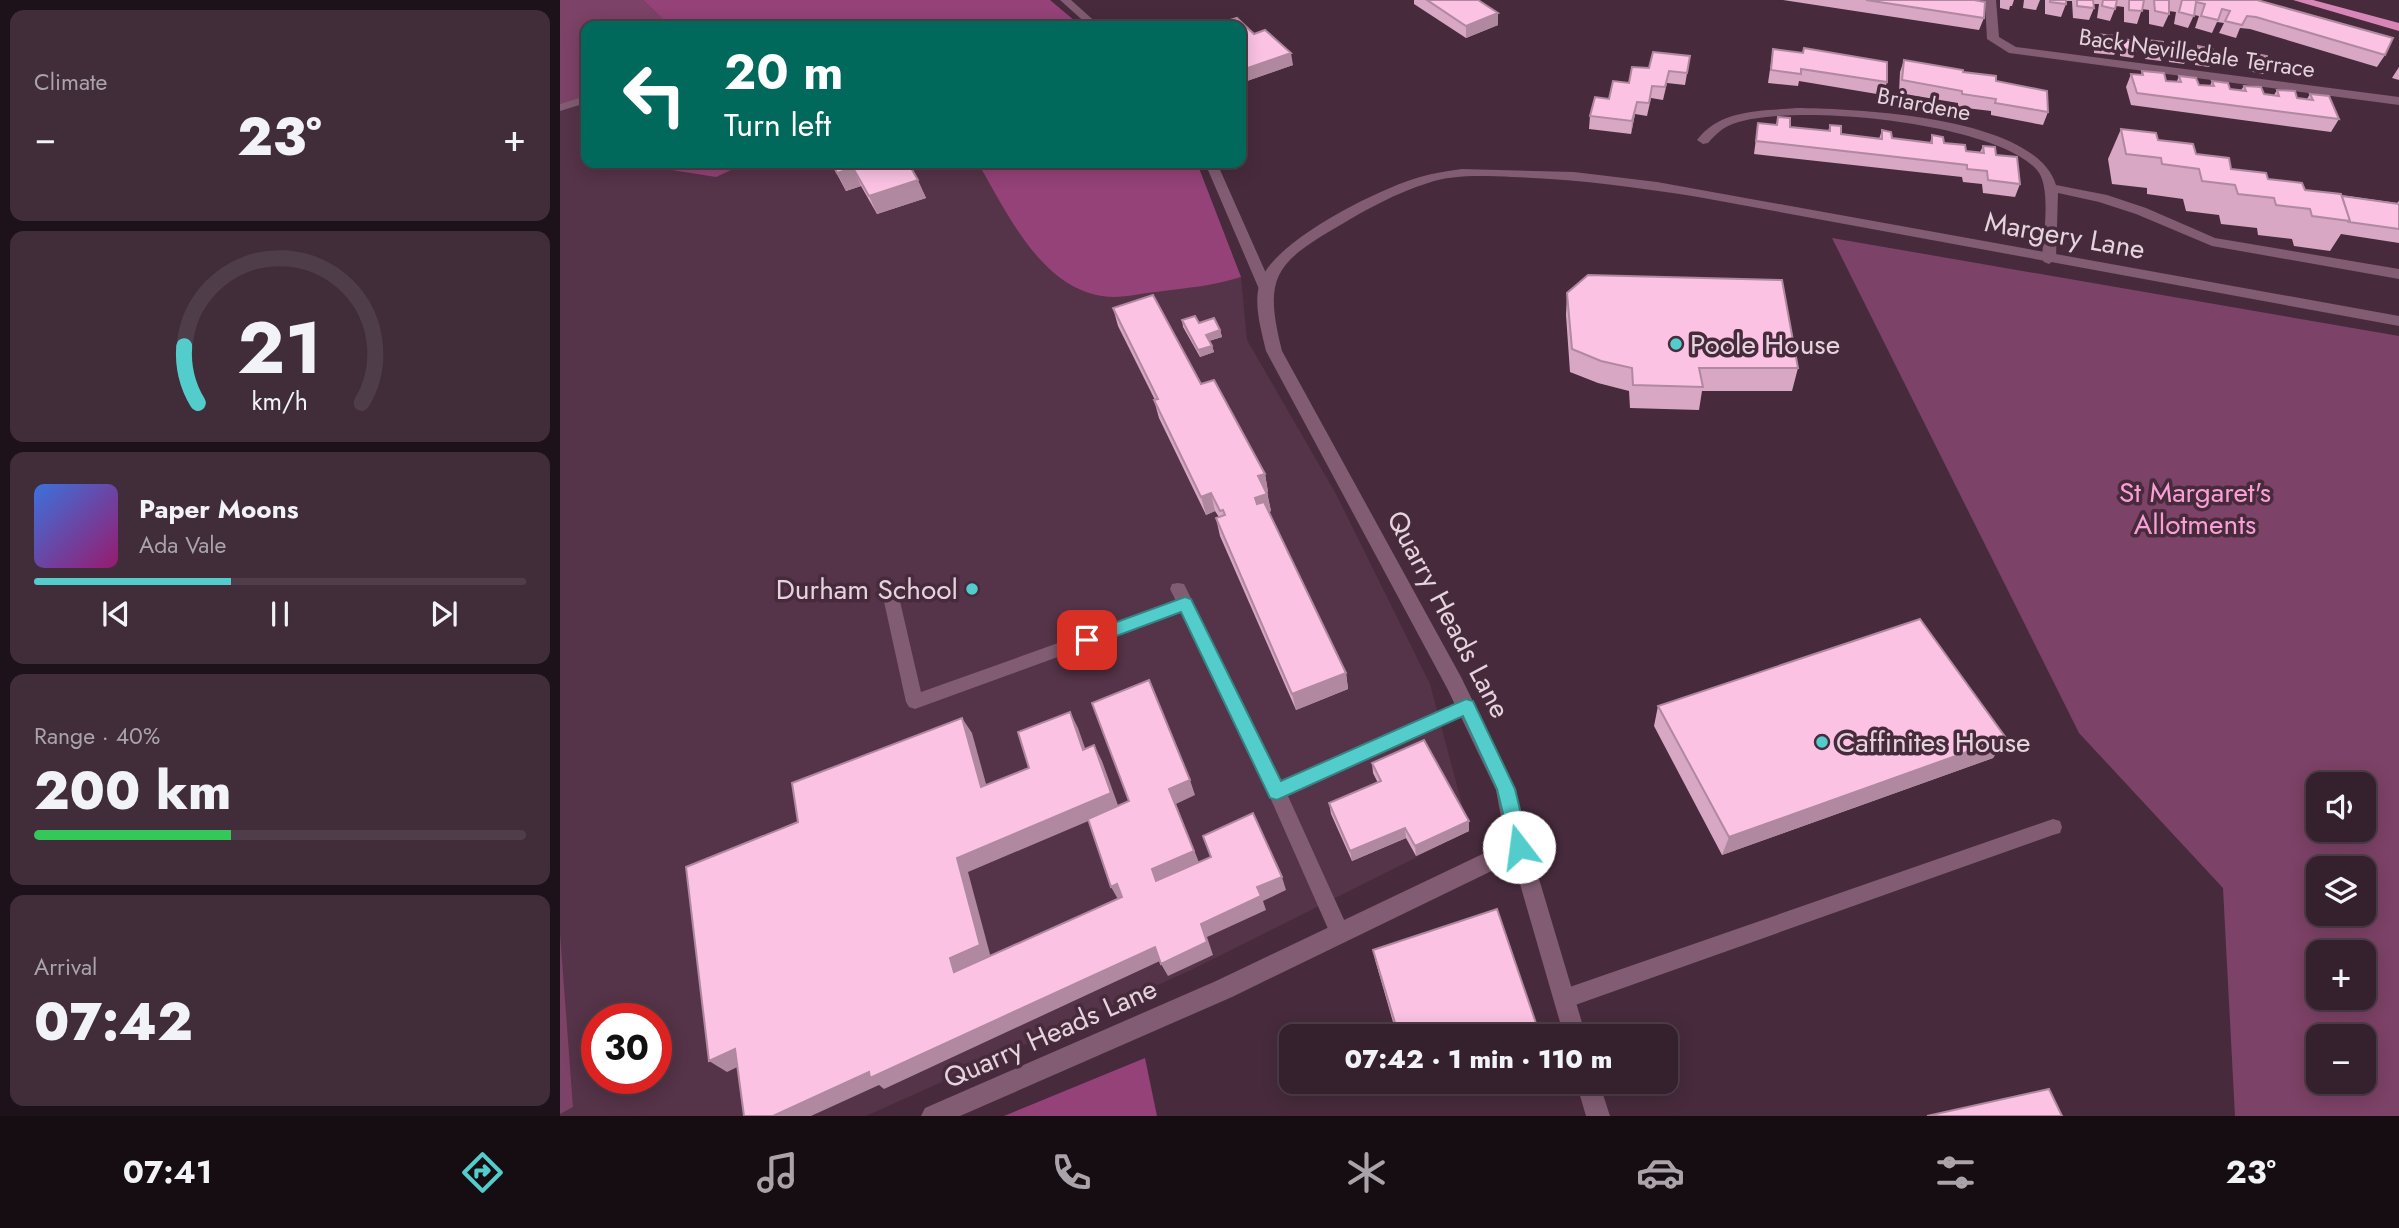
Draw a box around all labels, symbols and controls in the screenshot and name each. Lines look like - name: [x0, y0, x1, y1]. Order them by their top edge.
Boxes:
- street label: Back Nevilledale Terrace: [2077, 20, 2317, 86]
- text: 20 m: [724, 37, 843, 107]
- icon: left: [609, 49, 700, 140]
- text: Climate: [34, 65, 107, 99]
- street label: Briardene: [1874, 78, 1974, 130]
- text: 23°: [237, 99, 322, 175]
- text: Turn left: [724, 102, 831, 148]
- text: −: [34, 110, 56, 165]
- text: +: [503, 110, 526, 165]
- street label: Margery Lane: [1982, 201, 2148, 270]
- text: 21: [238, 295, 322, 400]
- place label: Poole House: [1690, 324, 1840, 365]
- marker: Poole House: [1668, 336, 1684, 352]
- text: km/h: [252, 383, 308, 419]
- park label: St Margaret's Allotments: [2119, 472, 2271, 545]
- text: Paper Moons: [139, 490, 299, 528]
- street label: Quarry Heads Lane: [1377, 503, 1521, 725]
- text: Ada Vale: [139, 528, 226, 562]
- place label: Durham School: [776, 569, 958, 610]
- marker: Durham School: [964, 581, 980, 597]
- icon: previous: [97, 595, 135, 633]
- icon: pause: [261, 595, 299, 633]
- icon: next: [425, 595, 463, 633]
- pin: [1057, 610, 1117, 670]
- icon: arrive: [1068, 621, 1106, 659]
- text: Range · 40%: [34, 719, 160, 753]
- place label: Caffinites House: [1836, 722, 2030, 763]
- marker: Caffinites House: [1814, 734, 1830, 750]
- text: 200 km: [34, 753, 231, 829]
- map controls: [2306, 772, 2376, 1094]
- button: sound: [2306, 772, 2376, 842]
- position arrow: [1482, 810, 1556, 884]
- button: layers: [2306, 856, 2376, 926]
- button: +: [2306, 940, 2376, 1010]
- text: Arrival: [34, 950, 97, 984]
- street label: Quarry Heads Lane: [937, 968, 1164, 1099]
- text: 07:42: [34, 984, 193, 1060]
- speed limit sign: 30: [581, 1003, 672, 1094]
- button: −: [2306, 1024, 2376, 1094]
- text: 07:42 · 1 min · 110 m: [1345, 1040, 1612, 1078]
- icon: directions: [458, 1148, 507, 1197]
- icon: music: [753, 1148, 802, 1197]
- icon: phone: [1047, 1148, 1096, 1197]
- icon: climate: [1342, 1148, 1391, 1197]
- icon: car: [1636, 1148, 1685, 1197]
- icon: filters: [1931, 1148, 1980, 1197]
- text: 07:41: [123, 1149, 212, 1195]
- text: 23°: [2226, 1149, 2276, 1195]

